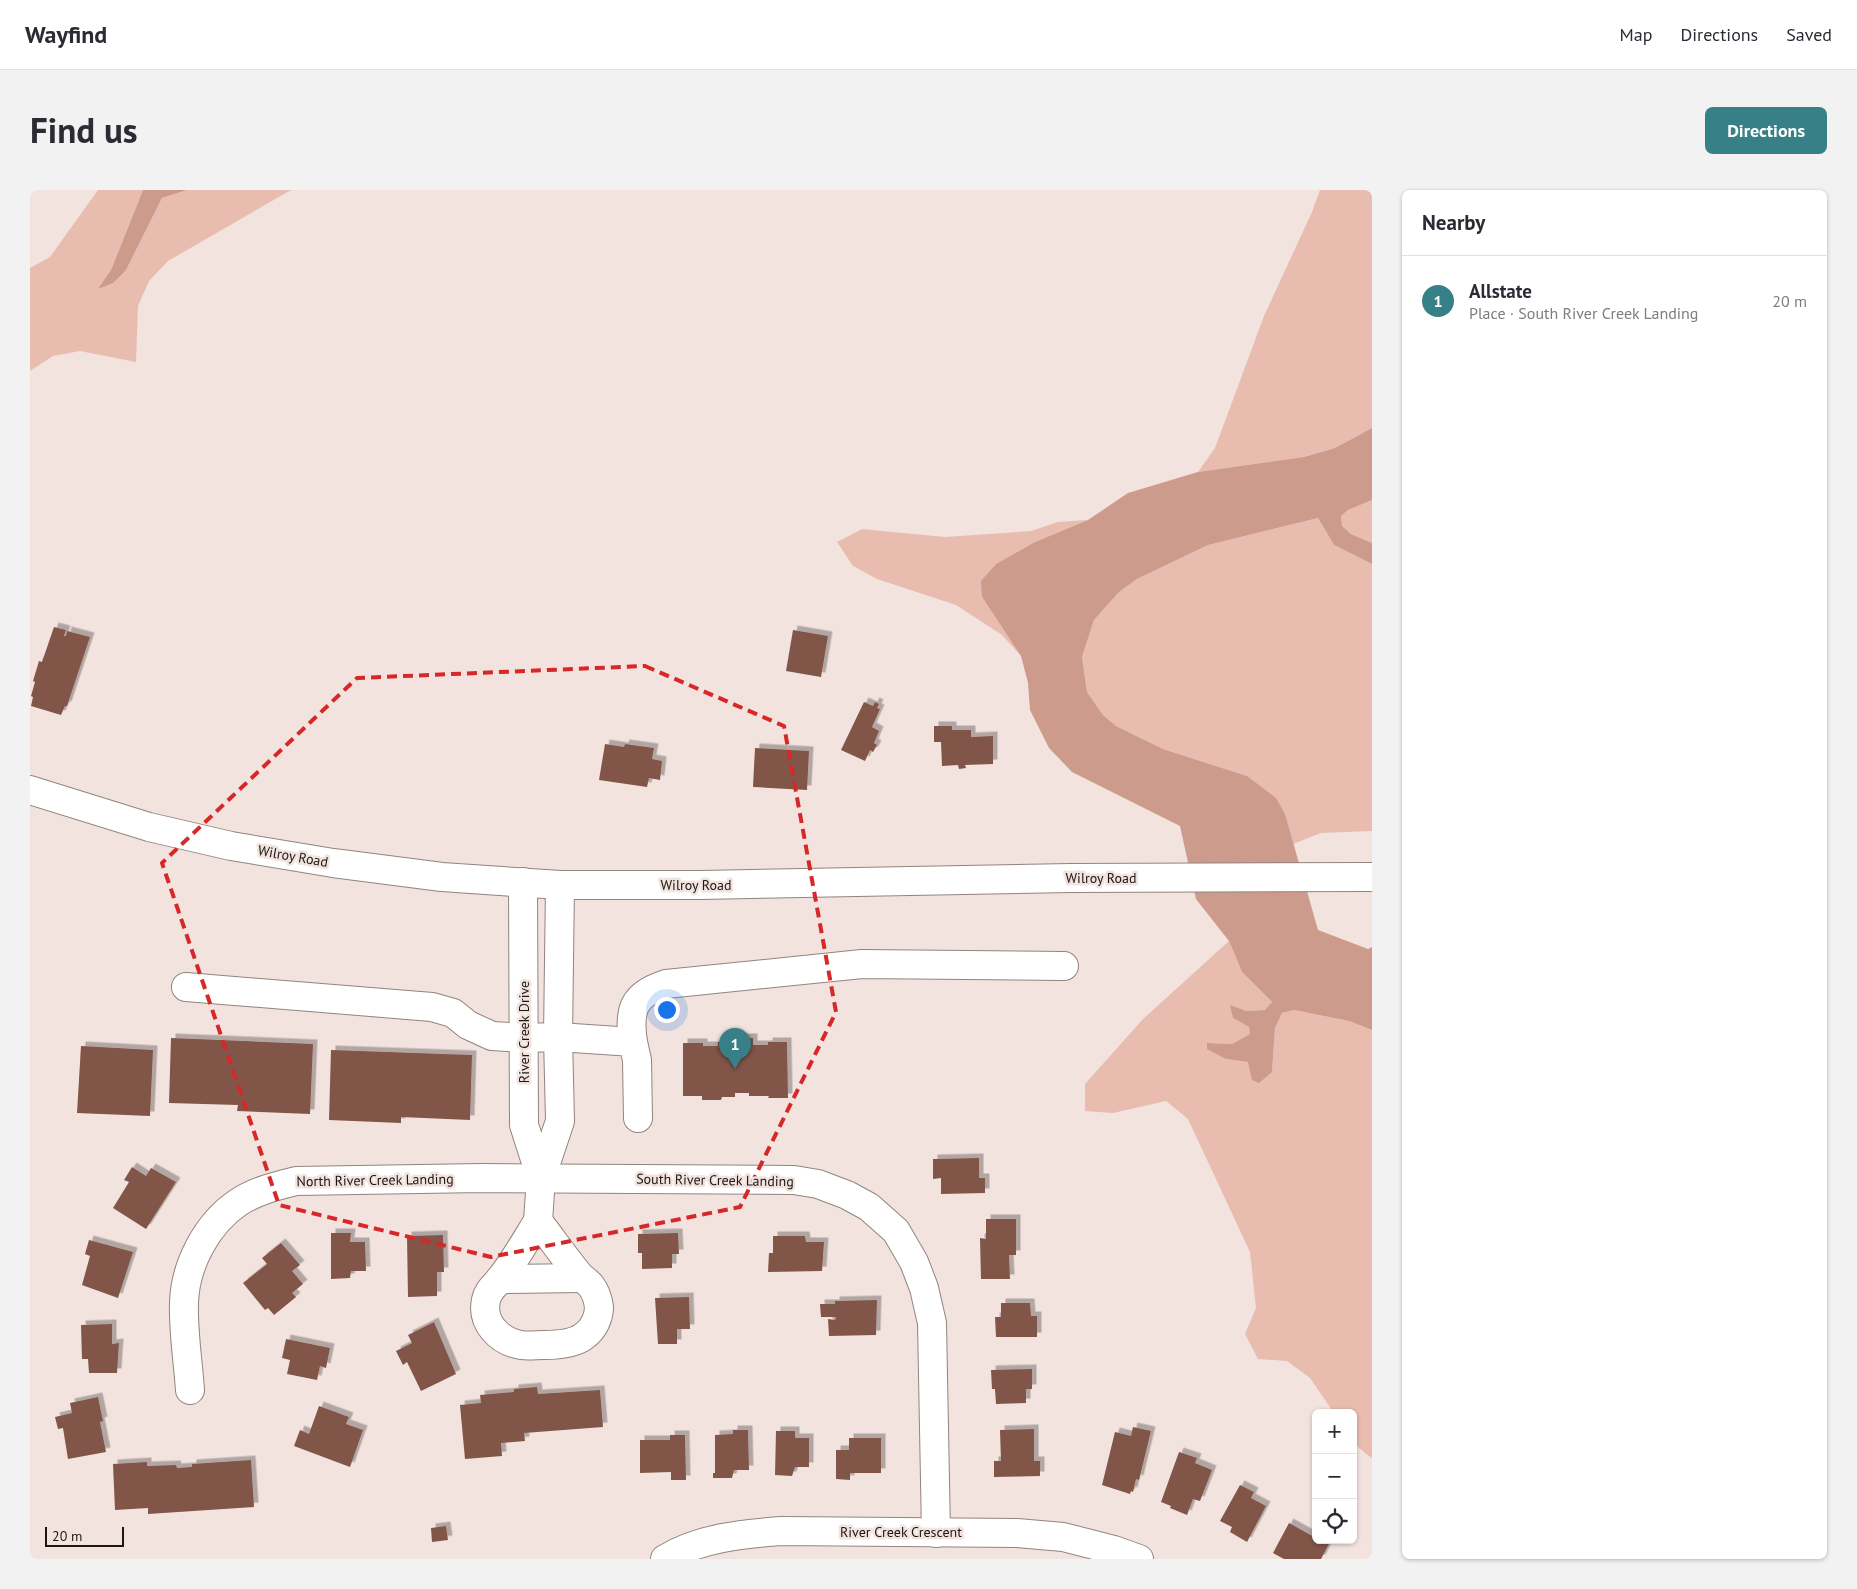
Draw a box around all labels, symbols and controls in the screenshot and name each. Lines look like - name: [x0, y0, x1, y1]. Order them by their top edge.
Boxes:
- text: Wayfind: [25, 19, 107, 50]
- text: Map: [1620, 23, 1652, 46]
- text: Directions: [1680, 23, 1758, 46]
- text: Saved: [1786, 23, 1832, 46]
- text: Find us: [30, 107, 138, 153]
- button: Directions: [1705, 107, 1827, 154]
- text: Nearby: [1422, 209, 1485, 236]
- text: Allstate: [1469, 279, 1532, 303]
- text: 1: [1433, 291, 1443, 311]
- text: 20 m: [1772, 291, 1807, 311]
- text: Place · South River Creek Landing: [1469, 303, 1698, 323]
- street label: Wilroy Road: [257, 841, 329, 871]
- street label: Wilroy Road: [1066, 869, 1136, 887]
- street label: Wilroy Road: [661, 876, 731, 894]
- street label: River Creek Drive: [515, 981, 533, 1083]
- your location: [654, 997, 680, 1023]
- pin: 1: [719, 1028, 751, 1069]
- street label: North River Creek Landing: [296, 1170, 454, 1190]
- street label: South River Creek Landing: [636, 1170, 794, 1190]
- map controls: [1312, 1409, 1357, 1544]
- button: +: [1312, 1409, 1357, 1454]
- button: −: [1312, 1454, 1357, 1499]
- button: locate: [1312, 1499, 1357, 1544]
- street label: River Creek Crescent: [840, 1523, 962, 1541]
- scale bar: [45, 1524, 124, 1547]
- text: 20 m: [52, 1527, 82, 1545]

